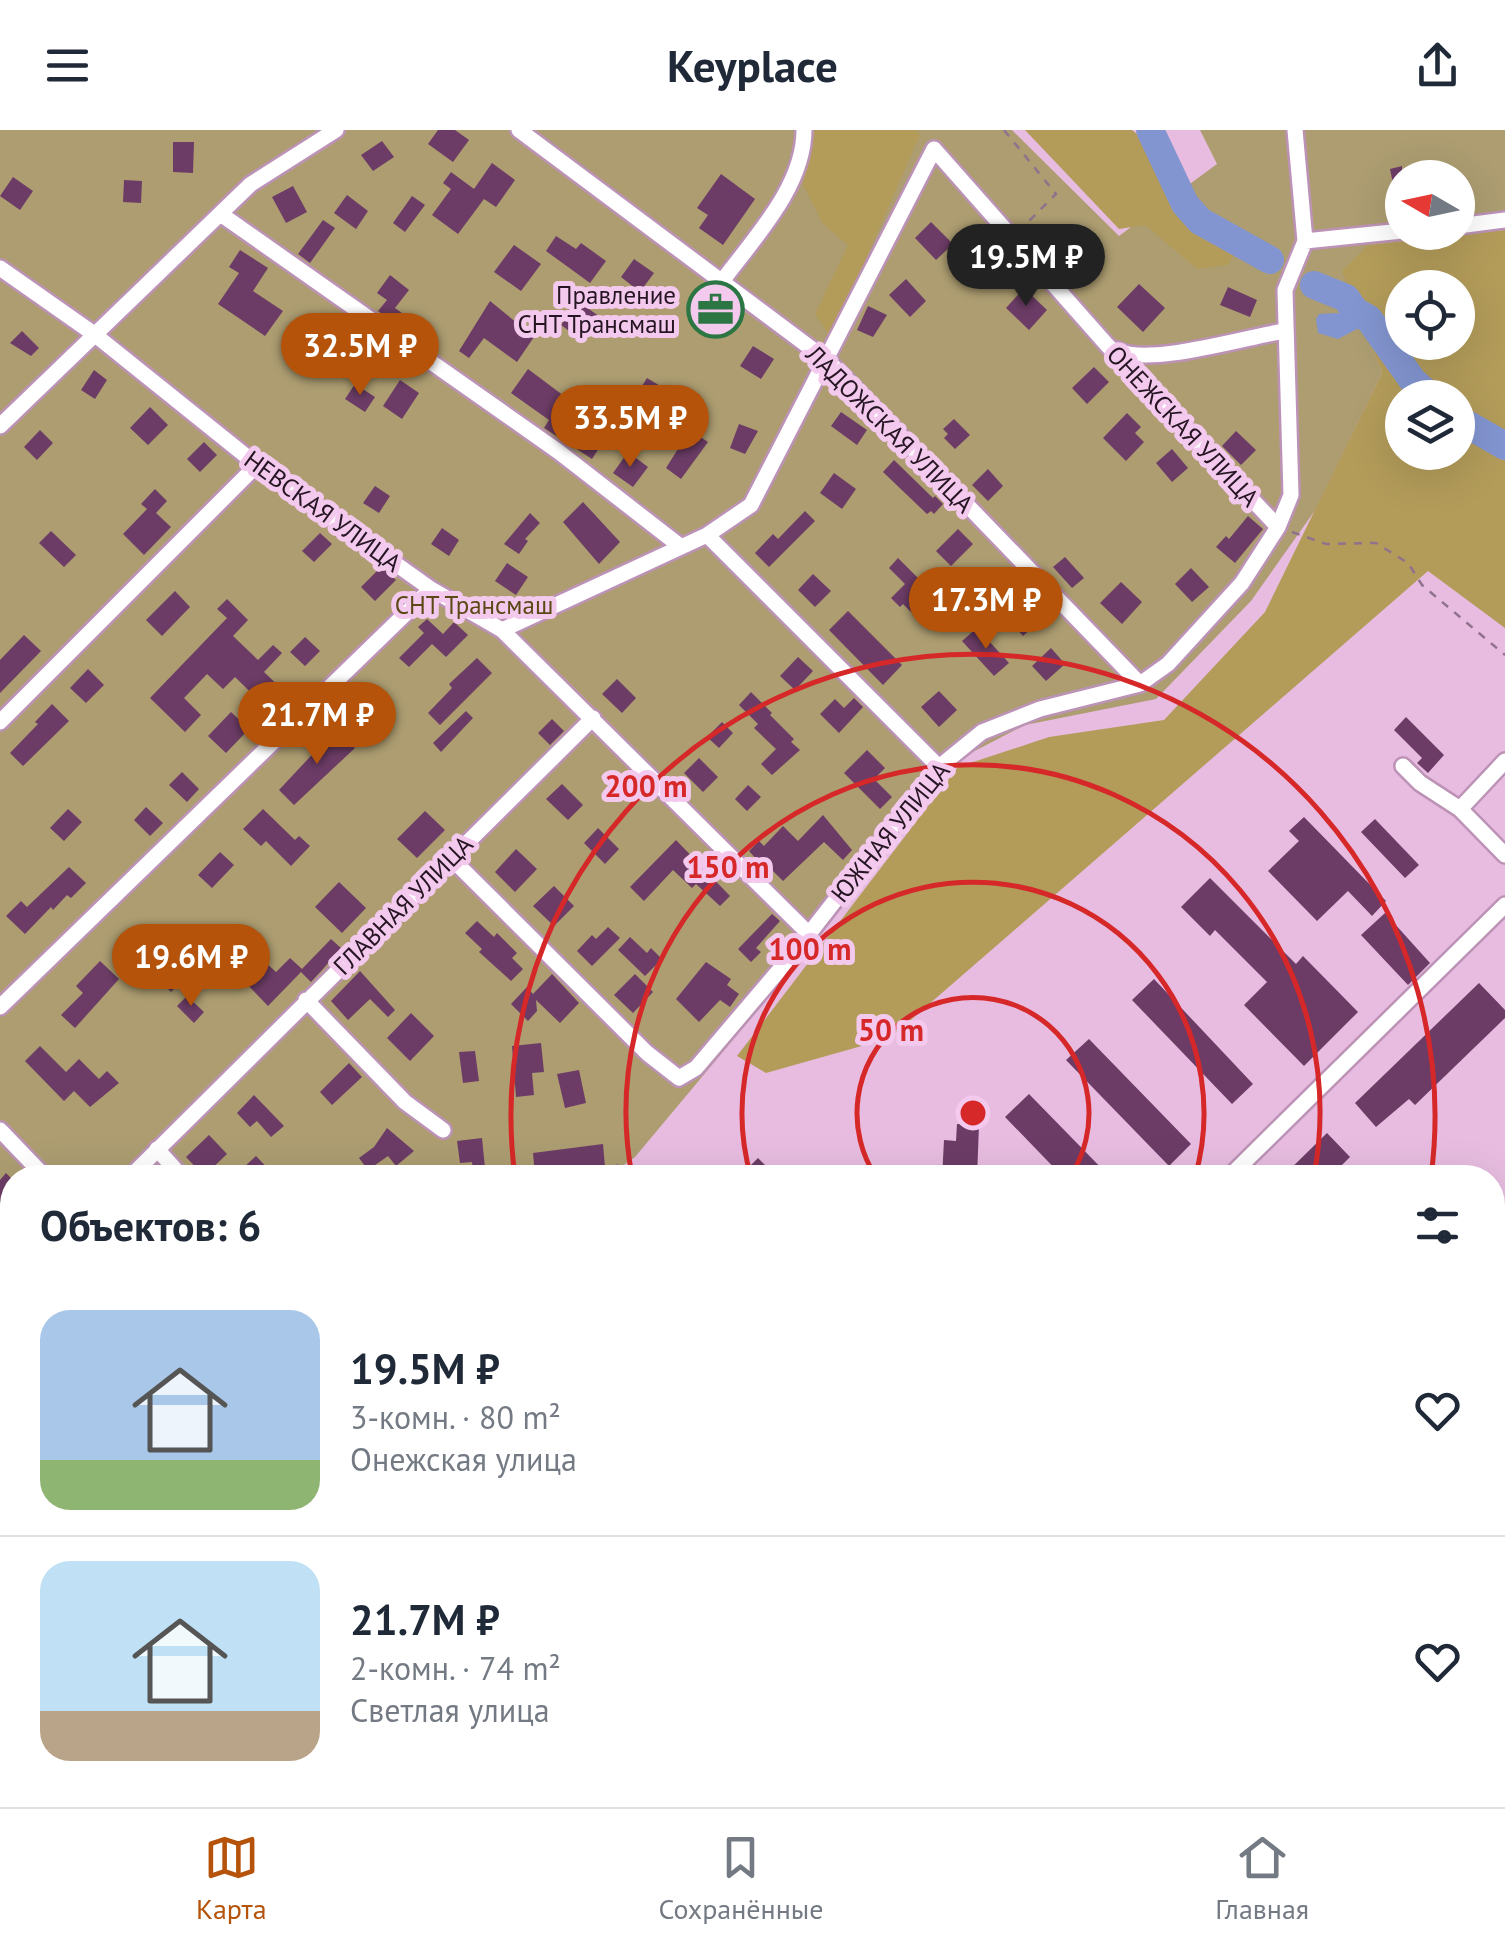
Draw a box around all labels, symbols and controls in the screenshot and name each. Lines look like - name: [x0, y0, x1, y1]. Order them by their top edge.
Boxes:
- text: Keyplace: [667, 36, 838, 94]
- icon: menu: [40, 38, 95, 93]
- icon: share: [1410, 38, 1465, 93]
- north arrow: [1385, 160, 1475, 250]
- map controls: [1385, 160, 1475, 470]
- pin: 19.5M ₽: [934, 224, 1118, 309]
- text: 19.5M ₽: [969, 235, 1083, 277]
- button: locate: [1385, 270, 1475, 360]
- place label: Правление СНТ Трансмаш: [517, 279, 676, 340]
- office icon: Правление СНТ Трансмаш: [685, 279, 745, 339]
- pin: 32.5M ₽: [268, 313, 452, 398]
- text: 32.5M ₽: [303, 324, 417, 366]
- street label: ЛАДОЖСКАЯ УЛИЦА: [799, 338, 981, 520]
- street label: ОНЕЖСКАЯ УЛИЦА: [1100, 339, 1266, 514]
- button: layers: [1385, 380, 1475, 470]
- pin: 33.5M ₽: [538, 385, 722, 470]
- text: 33.5M ₽: [573, 396, 687, 438]
- street label: НЕВСКАЯ УЛИЦА: [238, 443, 408, 579]
- pin: 17.3M ₽: [894, 567, 1078, 652]
- text: 17.3M ₽: [931, 578, 1041, 620]
- park label: СНТ Трансмаш: [395, 589, 553, 621]
- pin: 21.7M ₽: [225, 682, 409, 767]
- text: 21.7M ₽: [260, 693, 374, 735]
- street label: ЮЖНАЯ УЛИЦА: [824, 755, 957, 909]
- text: 200 m: [605, 766, 687, 805]
- street label: ГЛАВНАЯ УЛИЦА: [326, 828, 480, 982]
- text: 150 m: [687, 847, 769, 886]
- pin: 19.6M ₽: [99, 924, 283, 1009]
- text: 100 m: [769, 929, 851, 968]
- text: 19.6M ₽: [134, 935, 248, 977]
- text: 50 m: [858, 1010, 924, 1049]
- centre of rings: [955, 1095, 991, 1131]
- text: Объектов: 6: [40, 1198, 261, 1253]
- icon: filters: [1410, 1198, 1465, 1253]
- text: 19.5M ₽: [350, 1341, 500, 1396]
- icon: home: [120, 1350, 240, 1470]
- icon: heart: [1410, 1383, 1465, 1438]
- text: 3-комн. · 80 m²: [350, 1396, 561, 1438]
- text: Онежская улица: [350, 1438, 577, 1480]
- text: 21.7M ₽: [350, 1592, 500, 1647]
- icon: home: [120, 1601, 240, 1721]
- icon: heart: [1410, 1634, 1465, 1689]
- text: 2-комн. · 74 m²: [350, 1647, 561, 1689]
- text: Светлая улица: [350, 1689, 550, 1731]
- tab: Карта: [196, 1830, 267, 1927]
- tab: Сохранённые: [658, 1830, 824, 1927]
- tab: Главная: [1215, 1830, 1309, 1927]

